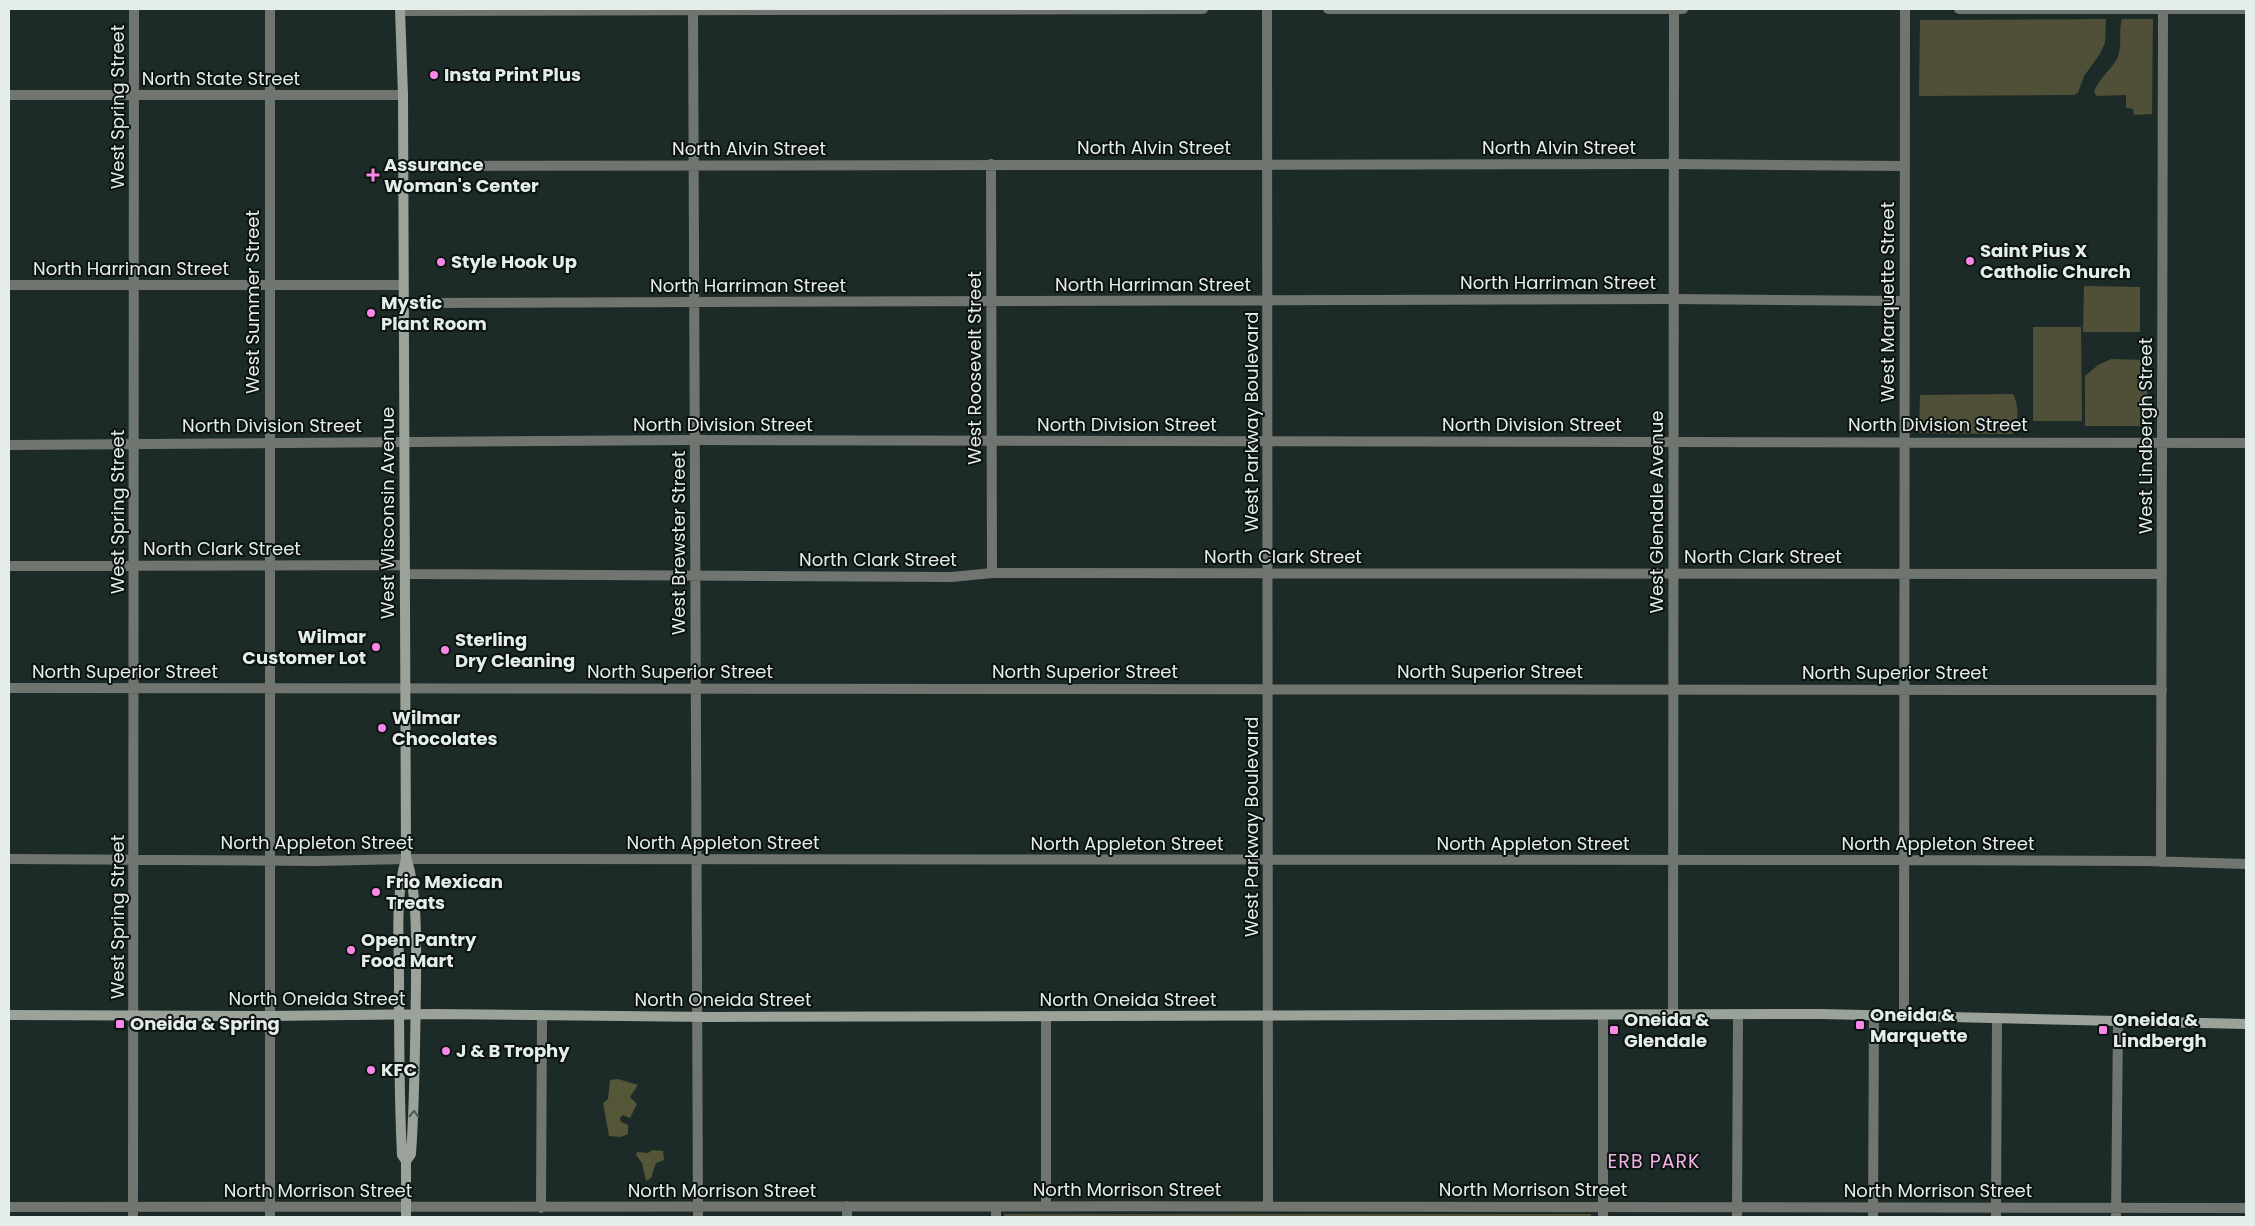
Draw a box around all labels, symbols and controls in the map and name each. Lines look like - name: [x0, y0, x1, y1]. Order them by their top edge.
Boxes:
- street label: West Spring Street: [105, 25, 130, 189]
- place label: Insta Print Plus: [444, 62, 581, 87]
- street label: North State Street: [142, 66, 300, 91]
- marker: Insta Print Plus: [428, 69, 440, 81]
- street label: North Alvin Street: [1077, 135, 1231, 160]
- street label: North Alvin Street: [1482, 135, 1636, 160]
- street label: North Alvin Street: [672, 136, 826, 161]
- place label: Assurance Woman's Center: [384, 152, 539, 198]
- marker: Assurance Woman's Center: [366, 168, 380, 182]
- street label: West Marquette Street: [1875, 202, 1900, 402]
- street label: West Summer Street: [240, 210, 265, 394]
- place label: Saint Pius X Catholic Church: [1980, 238, 2131, 284]
- place label: Style Hook Up: [451, 249, 577, 274]
- marker: Saint Pius X Catholic Church: [1964, 255, 1976, 267]
- street label: North Harriman Street: [33, 256, 229, 281]
- marker: Style Hook Up: [435, 256, 447, 268]
- street label: North Harriman Street: [1460, 270, 1656, 295]
- street label: West Roosevelt Street: [962, 271, 987, 465]
- street label: North Harriman Street: [1055, 272, 1251, 297]
- street label: North Harriman Street: [650, 273, 846, 298]
- place label: Mystic Plant Room: [381, 290, 487, 336]
- marker: Mystic Plant Room: [365, 307, 377, 319]
- street label: West Parkway Boulevard: [1239, 312, 1264, 532]
- street label: West Lindbergh Street: [2133, 338, 2158, 534]
- street label: West Wisconsin Avenue: [375, 407, 400, 619]
- street label: West Glendale Avenue: [1644, 411, 1669, 613]
- street label: North Division Street: [633, 412, 813, 437]
- street label: North Division Street: [1037, 412, 1217, 437]
- street label: North Division Street: [1442, 412, 1622, 437]
- street label: North Division Street: [1848, 412, 2028, 437]
- street label: North Division Street: [182, 413, 362, 438]
- street label: West Spring Street: [105, 430, 130, 594]
- street label: West Brewster Street: [666, 451, 691, 635]
- street label: North Clark Street: [143, 536, 301, 561]
- street label: North Clark Street: [1204, 544, 1362, 569]
- street label: North Clark Street: [1684, 544, 1842, 569]
- street label: North Clark Street: [799, 547, 957, 572]
- place label: Wilmar Customer Lot: [242, 624, 366, 670]
- place label: Sterling Dry Cleaning: [455, 627, 575, 673]
- marker: Wilmar Customer Lot: [370, 641, 382, 653]
- marker: Sterling Dry Cleaning: [439, 644, 451, 656]
- street label: North Superior Street: [32, 659, 218, 684]
- street label: North Superior Street: [587, 659, 773, 684]
- street label: North Superior Street: [992, 659, 1178, 684]
- street label: North Superior Street: [1397, 659, 1583, 684]
- street label: North Superior Street: [1802, 660, 1988, 685]
- place label: Wilmar Chocolates: [392, 705, 498, 751]
- street label: West Parkway Boulevard: [1239, 717, 1264, 937]
- marker: Wilmar Chocolates: [376, 722, 388, 734]
- street label: North Appleton Street: [221, 830, 413, 855]
- street label: North Appleton Street: [627, 830, 819, 855]
- street label: North Appleton Street: [1031, 831, 1223, 856]
- street label: North Appleton Street: [1437, 831, 1629, 856]
- street label: North Appleton Street: [1842, 831, 2034, 856]
- street label: West Spring Street: [105, 835, 130, 999]
- place label: Frio Mexican Treats: [386, 869, 503, 915]
- marker: Frio Mexican Treats: [370, 886, 382, 898]
- place label: Open Pantry Food Mart: [361, 927, 477, 973]
- marker: Open Pantry Food Mart: [345, 944, 357, 956]
- street label: North Oneida Street: [229, 986, 405, 1011]
- street label: North Oneida Street: [635, 987, 811, 1012]
- street label: North Oneida Street: [1040, 987, 1216, 1012]
- place label: Oneida & Marquette: [1870, 1002, 1968, 1048]
- place label: Oneida & Glendale: [1624, 1007, 1710, 1053]
- place label: Oneida & Lindbergh: [2113, 1007, 2207, 1053]
- place label: Oneida & Spring: [130, 1011, 280, 1036]
- marker: Oneida & Spring: [114, 1018, 126, 1030]
- marker: Oneida & Marquette: [1854, 1019, 1866, 1031]
- marker: Oneida & Glendale: [1608, 1024, 1620, 1036]
- marker: Oneida & Lindbergh: [2097, 1024, 2109, 1036]
- place label: J & B Trophy: [456, 1038, 570, 1063]
- marker: J & B Trophy: [440, 1045, 452, 1057]
- place label: KFC: [381, 1057, 417, 1082]
- marker: KFC: [365, 1064, 377, 1076]
- one-way arrow: [408, 1110, 419, 1118]
- district label: ERB PARK: [1608, 1148, 1700, 1175]
- street label: North Morrison Street: [1033, 1177, 1221, 1202]
- street label: North Morrison Street: [1439, 1177, 1627, 1202]
- street label: North Morrison Street: [224, 1178, 412, 1203]
- street label: North Morrison Street: [628, 1178, 816, 1203]
- street label: North Morrison Street: [1844, 1178, 2032, 1203]

